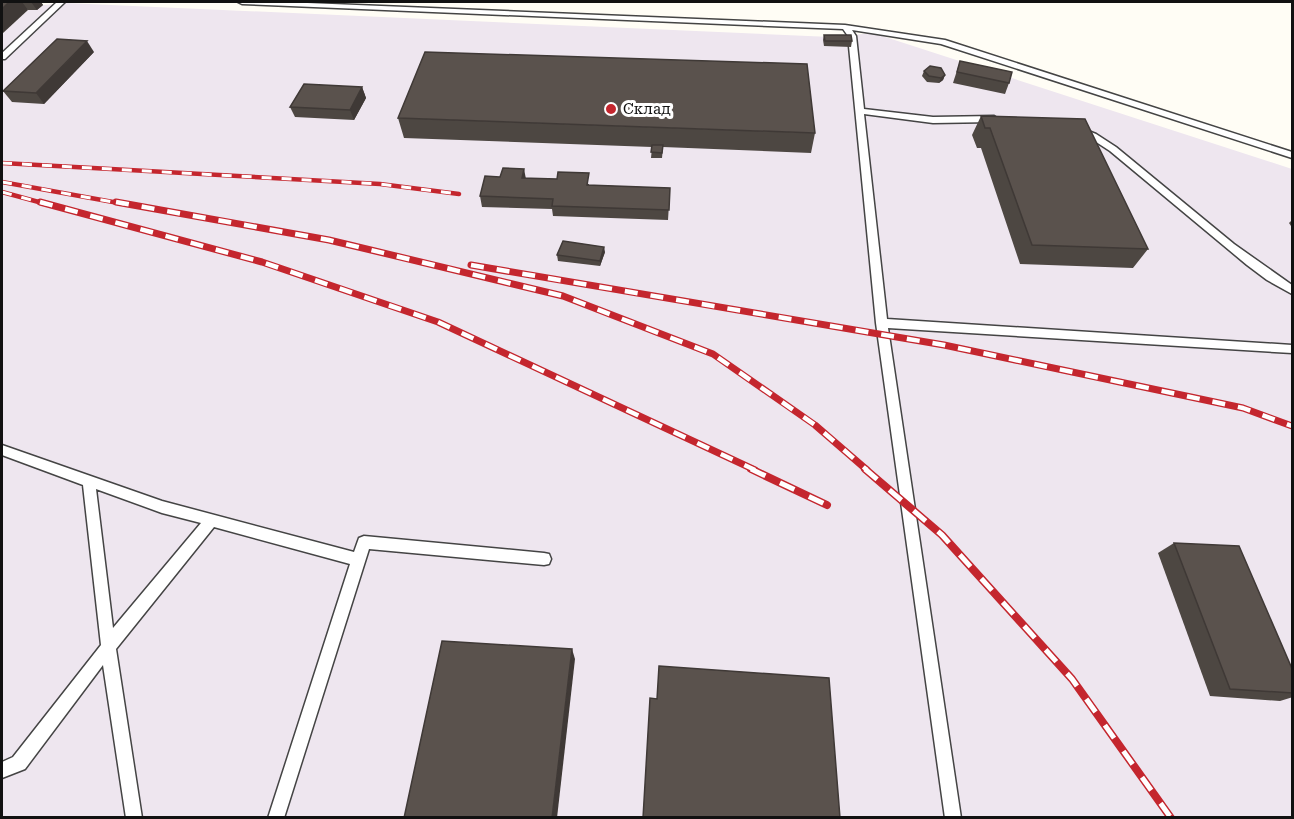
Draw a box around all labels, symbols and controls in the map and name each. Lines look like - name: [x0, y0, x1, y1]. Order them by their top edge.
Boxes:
- place label: Склад: [623, 100, 671, 118]
- marker: Склад: [604, 102, 618, 116]

